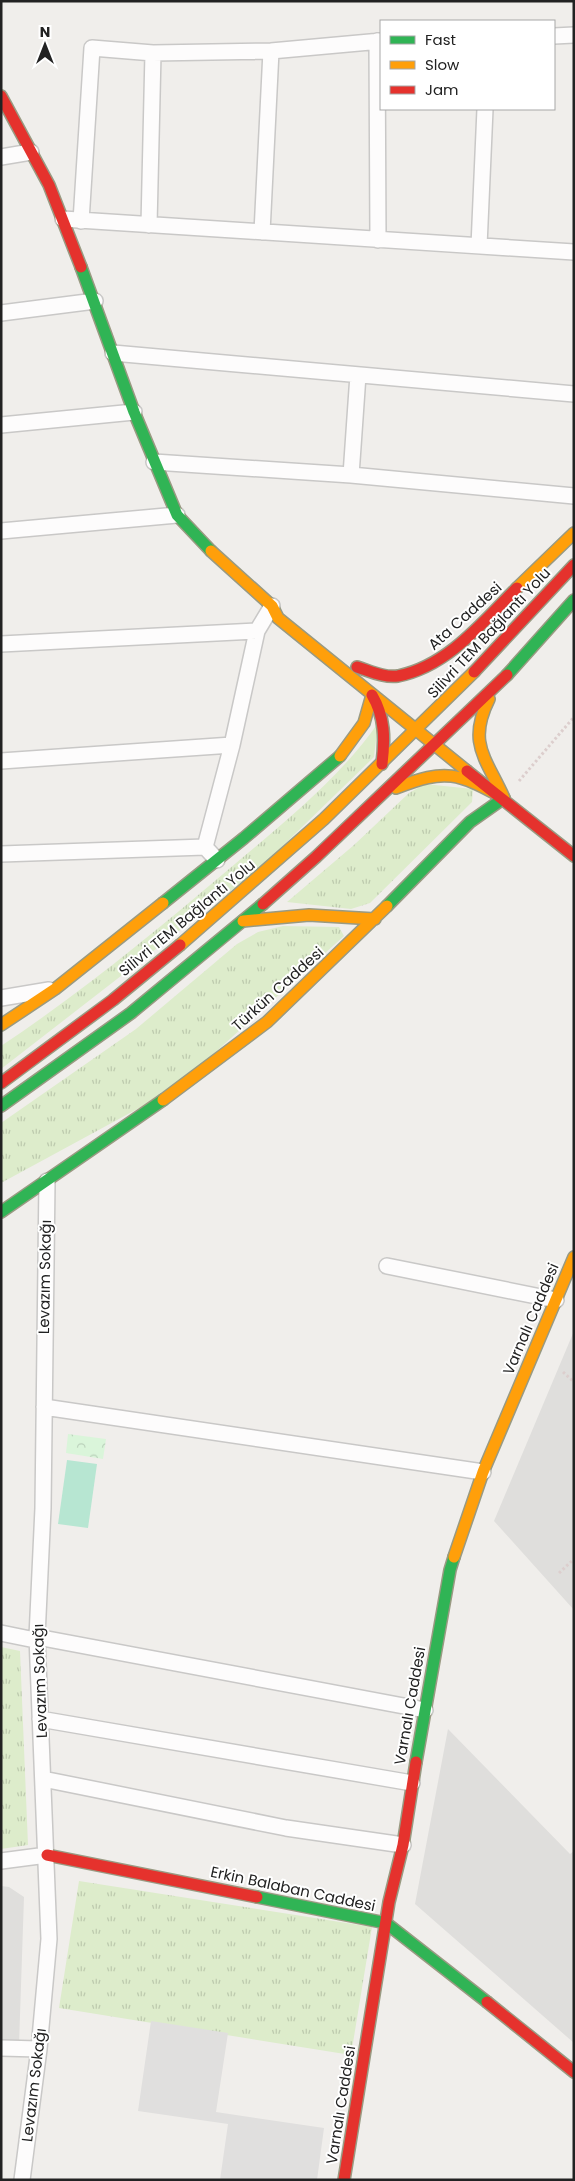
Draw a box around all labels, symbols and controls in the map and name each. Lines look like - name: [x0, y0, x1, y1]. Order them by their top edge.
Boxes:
- north arrow: [20, 20, 70, 70]
- legend: [380, 20, 555, 110]
- text: N: [40, 22, 50, 42]
- text: Fast: [425, 29, 456, 50]
- text: Slow: [425, 54, 460, 75]
- text: Jam: [425, 79, 459, 100]
- street label: Silivri TEM Bağlantı Yolu: [422, 563, 555, 703]
- street label: Ata Caddesi: [423, 577, 506, 654]
- street label: Silivri TEM Bağlantı Yolu: [114, 854, 259, 981]
- street label: Türkün Caddesi: [227, 942, 328, 1036]
- street label: Levazım Sokağı: [33, 1220, 56, 1334]
- street label: Varnalı Caddesi: [497, 1260, 564, 1378]
- street label: Levazım Sokağı: [27, 1623, 52, 1739]
- street label: Varnalı Caddesi: [389, 1645, 430, 1767]
- street label: Erkin Balaban Caddesi: [209, 1861, 378, 1916]
- street label: Levazım Sokağı: [16, 2027, 51, 2143]
- street label: Varnalı Caddesi: [321, 2044, 360, 2166]

